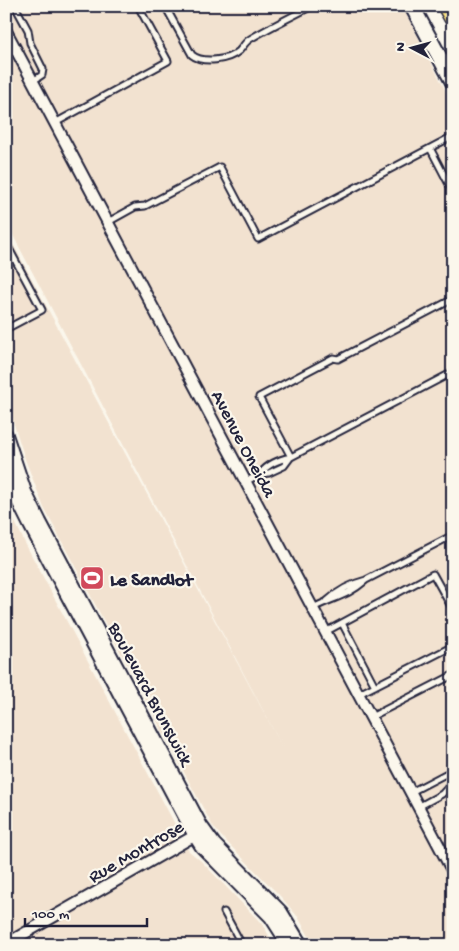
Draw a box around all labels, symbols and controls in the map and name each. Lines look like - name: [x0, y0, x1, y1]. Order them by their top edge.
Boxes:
- north arrow: [386, 22, 436, 72]
- text: N: [393, 41, 410, 52]
- street label: Avenue Oneida: [204, 387, 280, 503]
- sports icon: Le Sandlot: [79, 565, 105, 591]
- place label: Le Sandlot: [110, 570, 195, 593]
- street label: Boulevard Brunswick: [101, 618, 197, 772]
- street label: Rue Montrose: [85, 816, 189, 890]
- scale bar: [25, 896, 148, 928]
- text: 100 m: [31, 906, 70, 924]

